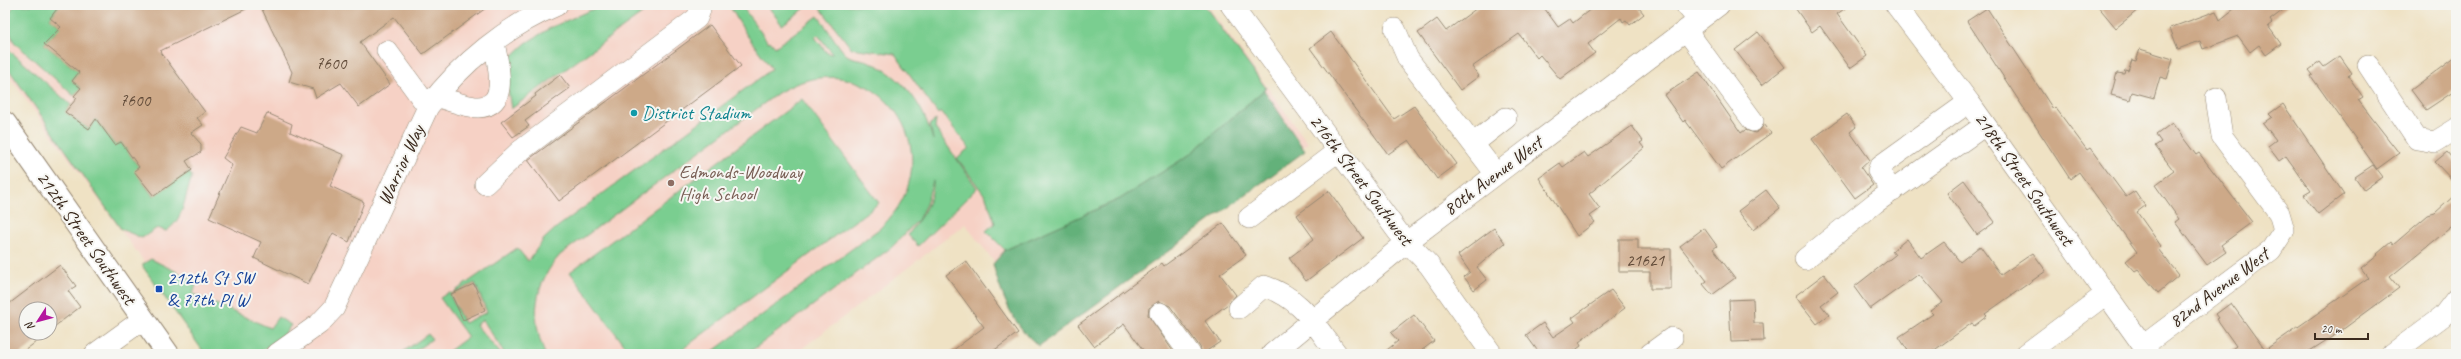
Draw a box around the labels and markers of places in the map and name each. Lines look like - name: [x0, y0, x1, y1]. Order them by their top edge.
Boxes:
- place label: District Stadium: [642, 101, 752, 125]
- marker: District Stadium: [629, 108, 639, 118]
- place label: Edmonds-Woodway High School: [679, 160, 804, 206]
- marker: Edmonds-Woodway High School: [666, 178, 676, 188]
- place label: 212th St SW & 77th Pl W: [167, 266, 256, 312]
- marker: 212th St SW & 77th Pl W: [154, 284, 164, 294]

